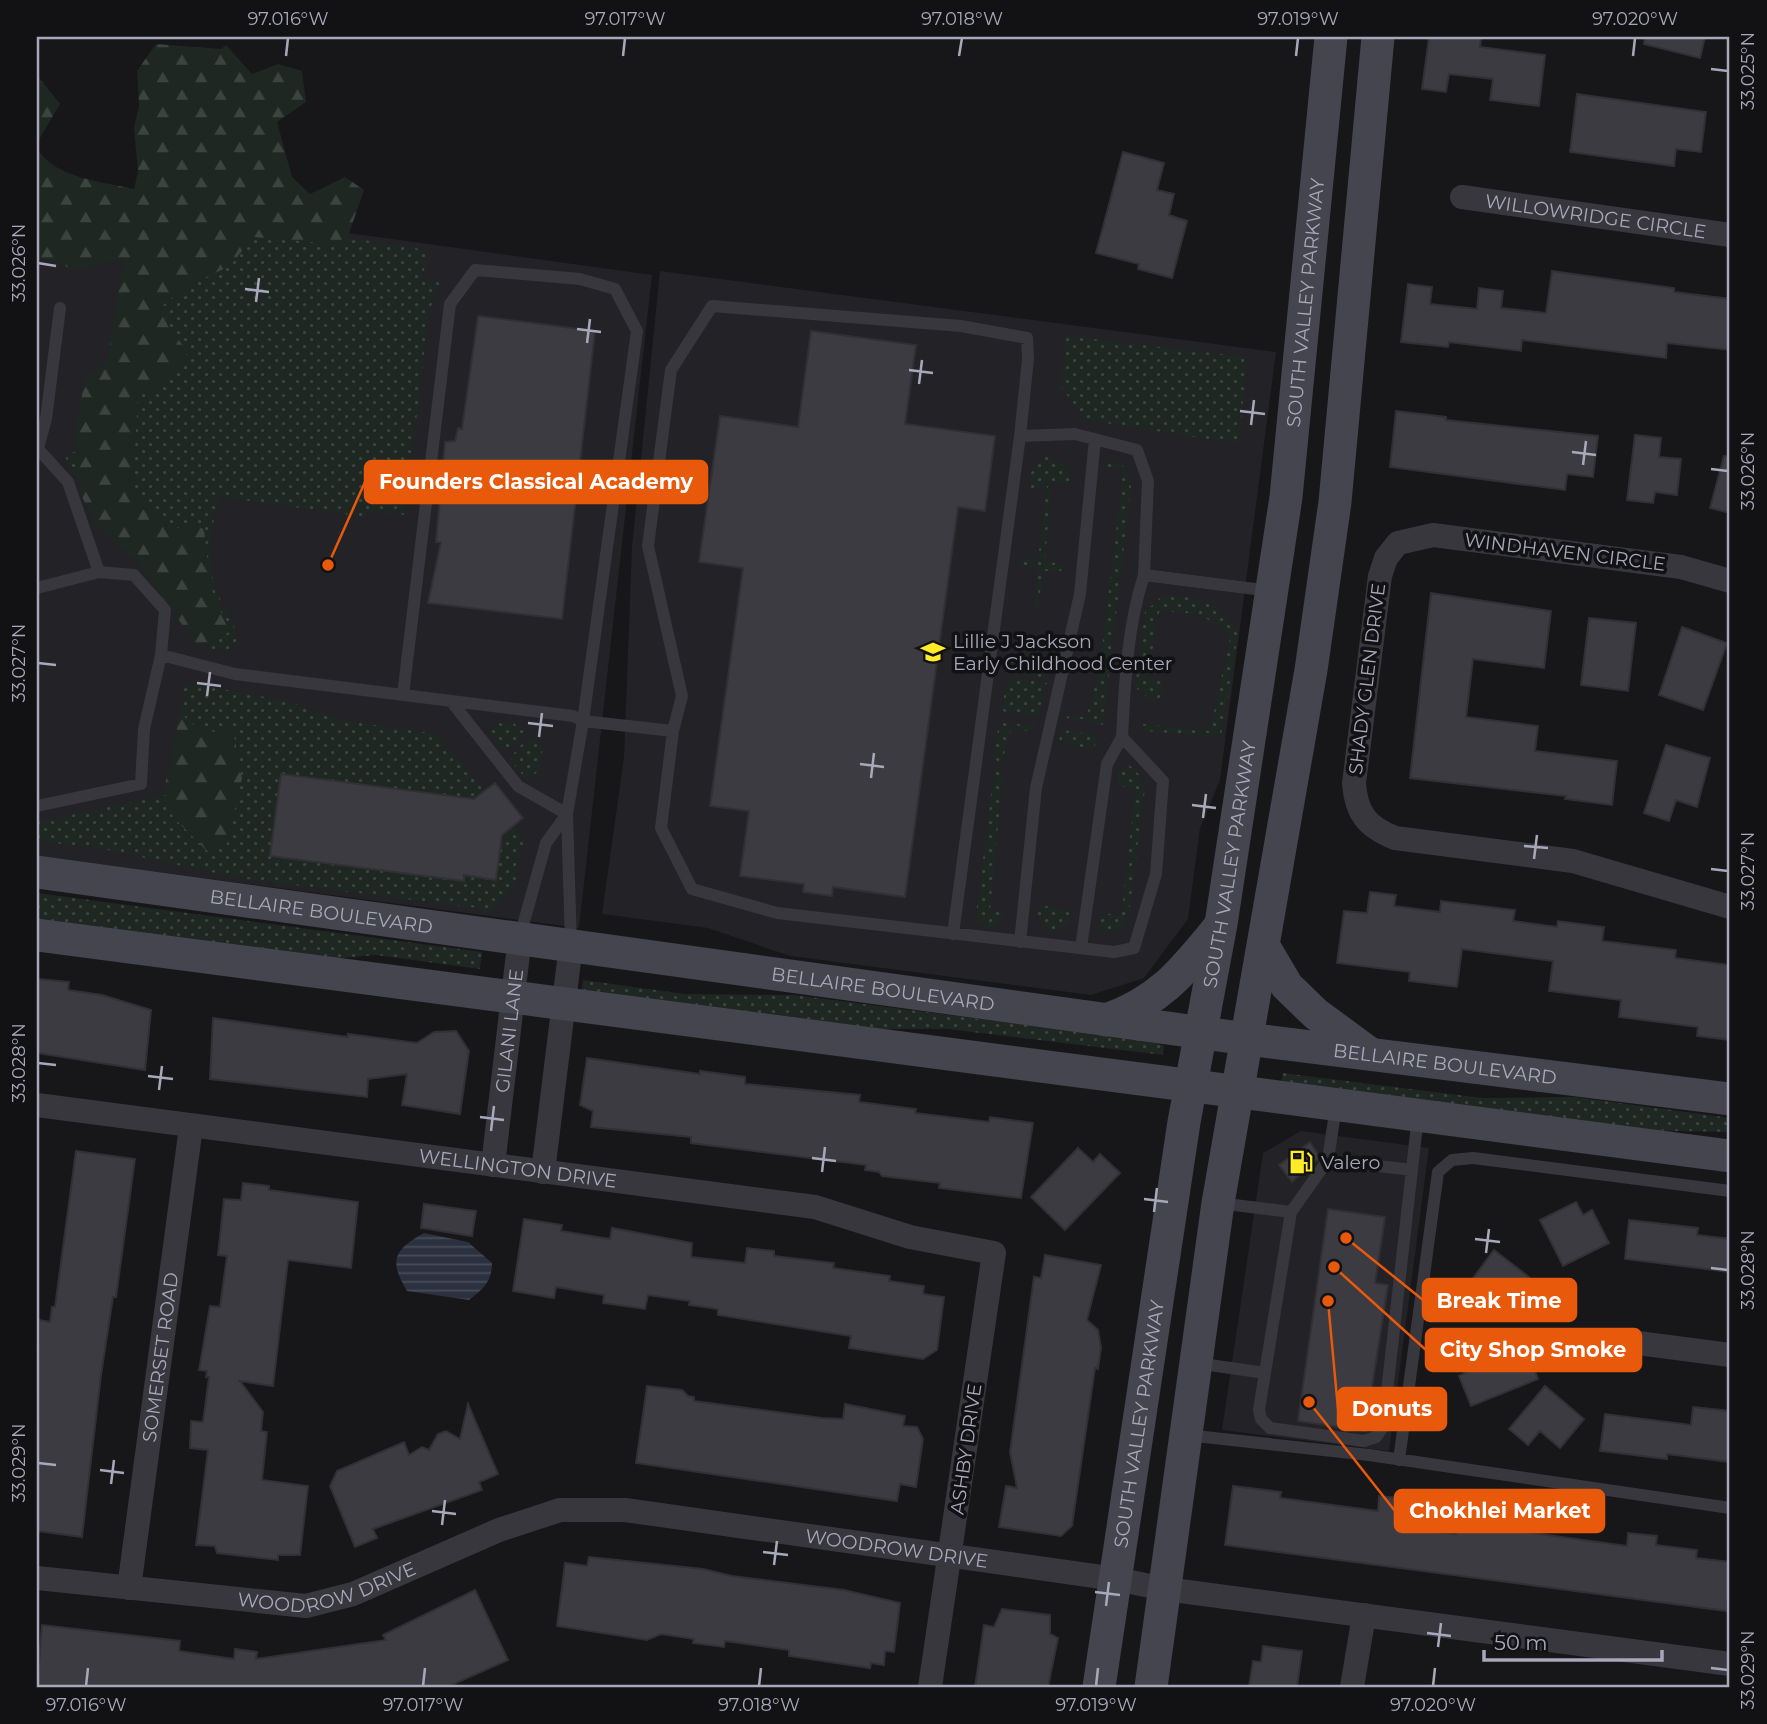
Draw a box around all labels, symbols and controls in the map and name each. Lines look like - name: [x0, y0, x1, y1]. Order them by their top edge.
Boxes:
- text: 97.016°W: [247, 8, 329, 30]
- text: 97.017°W: [584, 8, 666, 30]
- text: 97.018°W: [921, 8, 1003, 30]
- text: 97.019°W: [1257, 8, 1339, 30]
- text: 97.020°W: [1592, 8, 1678, 30]
- text: 33.025°N: [1737, 32, 1759, 110]
- street label: SOUTH VALLEY PARKWAY: [1281, 176, 1329, 428]
- street label: WILLOWRIDGE CIRCLE: [1484, 189, 1708, 243]
- text: 33.026°N: [8, 224, 30, 302]
- text: 33.026°N: [1737, 432, 1759, 510]
- callout: Founders Classical Academy: [365, 461, 707, 503]
- text: Founders Classical Academy: [379, 469, 694, 494]
- street label: WINDHAVEN CIRCLE: [1463, 528, 1667, 576]
- street label: SHADY GLEN DRIVE: [1344, 582, 1390, 776]
- text: 33.027°N: [8, 624, 30, 702]
- place label: Lillie J Jackson Early Childhood Center: [953, 630, 1172, 675]
- school or university icon: Lillie J Jackson Early Childhood Center: [919, 638, 947, 666]
- street label: SOUTH VALLEY PARKWAY: [1198, 738, 1260, 990]
- text: 33.027°N: [1737, 832, 1759, 910]
- street label: BELLAIRE BOULEVARD: [208, 884, 434, 938]
- street label: BELLAIRE BOULEVARD: [770, 962, 996, 1016]
- street label: GILANI LANE: [490, 968, 528, 1094]
- text: 33.028°N: [8, 1023, 30, 1103]
- street label: BELLAIRE BOULEVARD: [1332, 1038, 1558, 1089]
- street label: WELLINGTON DRIVE: [417, 1144, 618, 1192]
- fuel station icon: Valero: [1287, 1148, 1315, 1176]
- place label: Valero: [1321, 1151, 1380, 1174]
- text: 33.028°N: [1737, 1230, 1759, 1310]
- street label: SOMERSET ROAD: [137, 1271, 183, 1444]
- callout: Break Time: [1423, 1279, 1576, 1321]
- text: Break Time: [1436, 1288, 1562, 1313]
- street label: SOUTH VALLEY PARKWAY: [1109, 1298, 1169, 1549]
- callout: City Shop Smoke: [1426, 1329, 1641, 1371]
- text: City Shop Smoke: [1440, 1337, 1626, 1362]
- street label: ASHBY DRIVE: [945, 1382, 987, 1516]
- callout: Donuts: [1338, 1388, 1446, 1430]
- text: Donuts: [1352, 1396, 1432, 1421]
- text: 33.029°N: [8, 1423, 30, 1503]
- callout: Chokhlei Market: [1395, 1490, 1604, 1532]
- text: Chokhlei Market: [1409, 1498, 1591, 1523]
- street label: WOODROW DRIVE: [804, 1524, 990, 1572]
- street label: WOODROW DRIVE: [237, 1556, 419, 1617]
- scale bar: [1484, 1619, 1662, 1663]
- text: 50 m: [1494, 1630, 1548, 1655]
- text: 33.029°N: [1737, 1630, 1759, 1710]
- text: 97.016°W: [45, 1694, 127, 1716]
- text: 97.017°W: [382, 1694, 464, 1716]
- text: 97.018°W: [718, 1694, 800, 1716]
- text: 97.019°W: [1055, 1694, 1137, 1716]
- text: 97.020°W: [1390, 1694, 1476, 1716]

